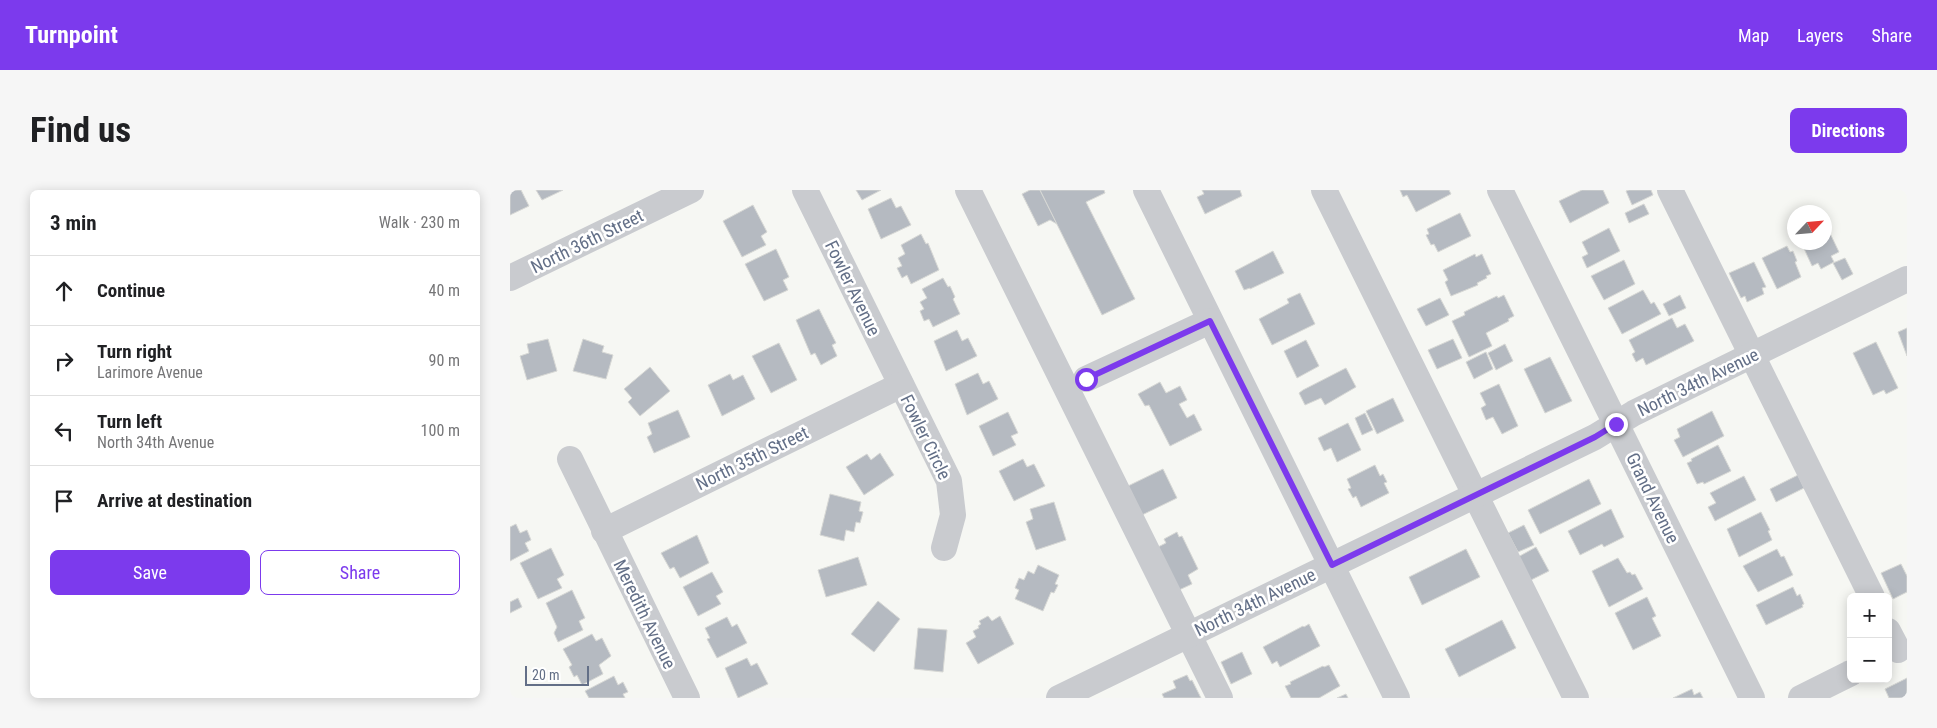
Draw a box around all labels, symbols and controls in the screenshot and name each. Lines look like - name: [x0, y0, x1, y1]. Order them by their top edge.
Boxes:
- text: Turnpoint: [25, 21, 118, 49]
- text: Map: [1738, 25, 1769, 46]
- text: Layers: [1797, 25, 1844, 46]
- text: Share: [1872, 25, 1912, 46]
- button: Directions: [1790, 108, 1907, 153]
- text: Find us: [30, 110, 131, 151]
- street label: North 36th Street: [527, 205, 647, 277]
- north arrow: [1787, 205, 1832, 250]
- text: 3 min: [50, 211, 97, 235]
- text: Walk · 230 m: [379, 213, 460, 232]
- street label: Fowler Avenue: [821, 237, 885, 339]
- icon: ahead: [50, 277, 78, 305]
- text: Continue: [97, 279, 165, 302]
- text: 40 m: [428, 281, 460, 300]
- text: Turn right: [97, 340, 172, 363]
- street label: North 34th Avenue: [1634, 344, 1762, 420]
- icon: right: [50, 347, 78, 375]
- text: 90 m: [428, 351, 460, 370]
- text: Larimore Avenue: [97, 363, 203, 382]
- route start: [1075, 368, 1098, 391]
- street label: Fowler Circle: [896, 391, 956, 483]
- text: Turn left: [97, 410, 162, 433]
- route end: [1605, 413, 1628, 436]
- icon: left: [50, 417, 78, 445]
- text: 100 m: [421, 421, 460, 440]
- street label: North 35th Street: [692, 422, 812, 494]
- text: North 34th Avenue: [97, 433, 214, 452]
- street label: Grand Avenue: [1622, 449, 1684, 547]
- icon: arrive: [50, 487, 78, 515]
- text: Arrive at destination: [97, 489, 252, 512]
- button: Save: [50, 550, 250, 595]
- button: Share: [260, 550, 460, 595]
- street label: Meredith Avenue: [610, 556, 680, 672]
- street label: North 34th Avenue: [1191, 564, 1319, 640]
- map controls: [1847, 593, 1892, 683]
- button: +: [1847, 593, 1892, 638]
- button: −: [1847, 638, 1892, 683]
- scale bar: [525, 663, 589, 686]
- text: 20 m: [532, 667, 560, 683]

